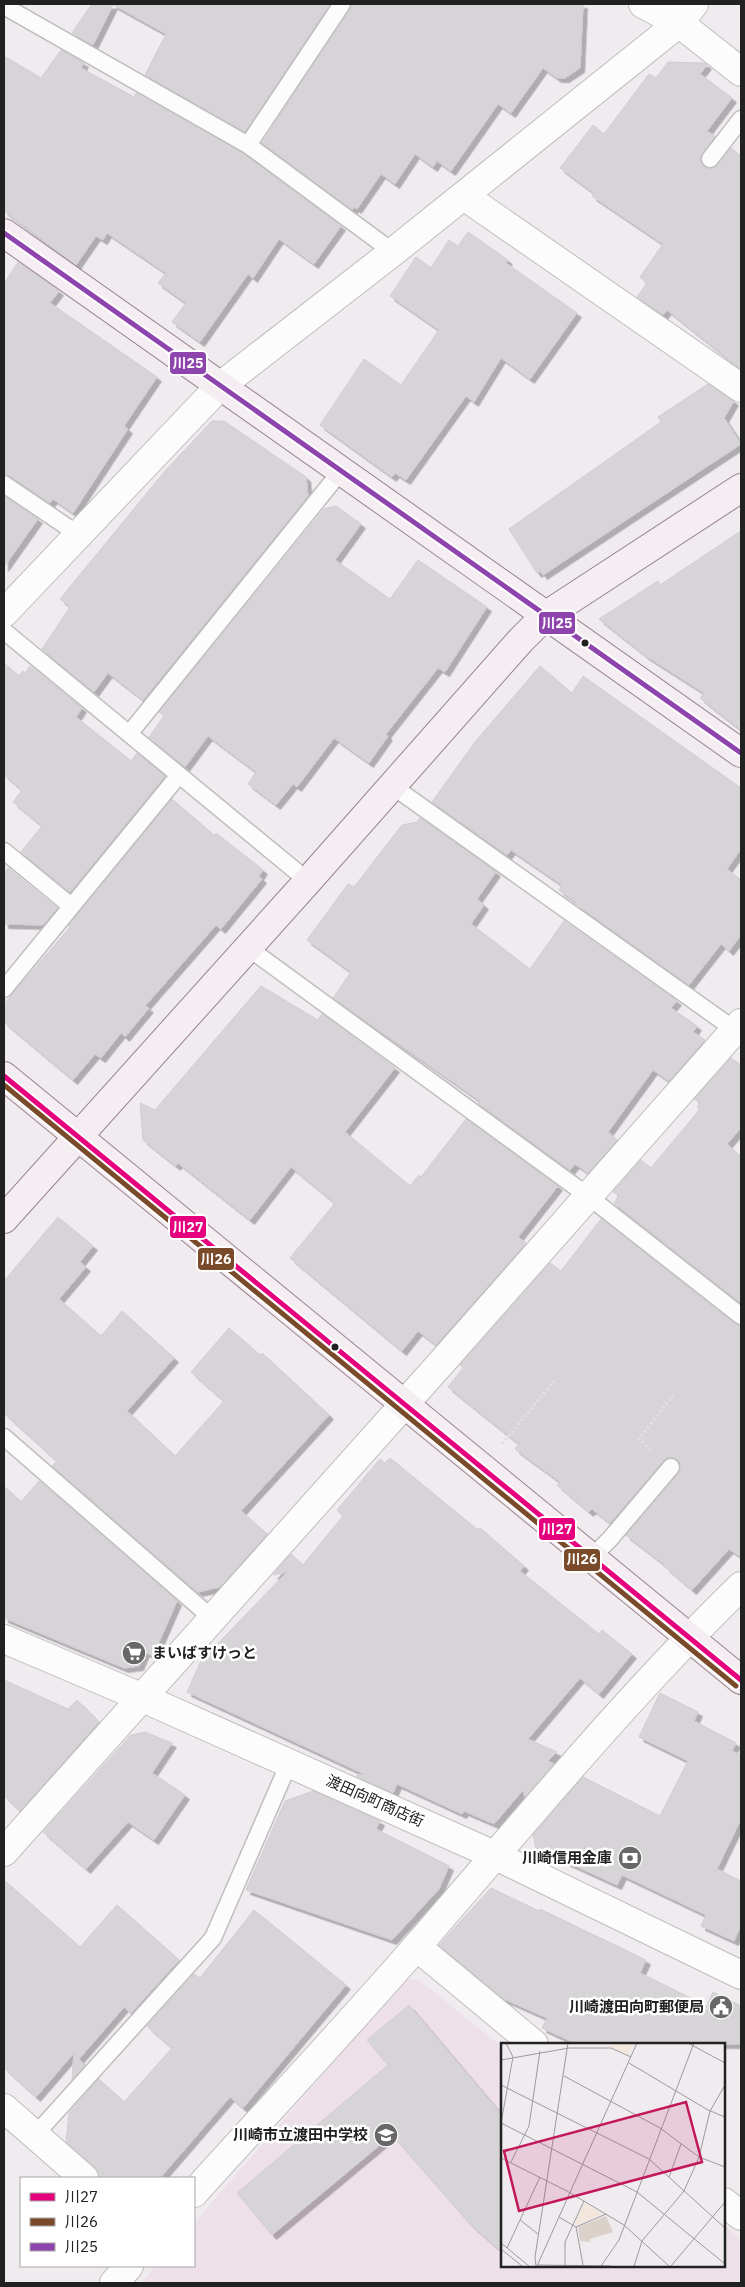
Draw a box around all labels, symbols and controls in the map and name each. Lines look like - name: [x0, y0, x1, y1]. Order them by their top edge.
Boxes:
- line badge: 川25: [169, 351, 207, 375]
- text: 川25: [173, 354, 203, 372]
- line badge: 川25: [538, 611, 576, 635]
- text: 川25: [542, 614, 572, 632]
- unlabelled marker: [580, 638, 590, 648]
- line badge: 川27: [169, 1215, 207, 1239]
- text: 川27: [173, 1218, 203, 1236]
- line badge: 川26: [197, 1247, 235, 1271]
- text: 川26: [201, 1250, 231, 1268]
- unlabelled marker: [330, 1342, 340, 1352]
- line badge: 川27: [538, 1517, 576, 1541]
- text: 川27: [542, 1520, 572, 1538]
- line badge: 川26: [563, 1548, 601, 1572]
- text: 川26: [567, 1550, 597, 1568]
- supermarket icon: まいばすけっと: [121, 1640, 147, 1666]
- place label: まいばすけっと: [152, 1643, 257, 1662]
- street label: 渡田向町商店街: [323, 1771, 427, 1831]
- bank icon: 川崎信用金庫: [617, 1845, 643, 1871]
- place label: 川崎信用金庫: [522, 1848, 612, 1867]
- public building icon: 川崎渡田向町郵便局: [708, 1994, 734, 2020]
- place label: 川崎渡田向町郵便局: [569, 1997, 704, 2016]
- inset map: [501, 2043, 725, 2267]
- school or university icon: 川崎市立渡田中学校: [373, 2122, 399, 2148]
- place label: 川崎市立渡田中学校: [233, 2125, 368, 2144]
- legend: [20, 2177, 195, 2267]
- text: 川27: [65, 2187, 98, 2206]
- text: 川26: [65, 2212, 98, 2231]
- text: 川25: [65, 2237, 98, 2256]

